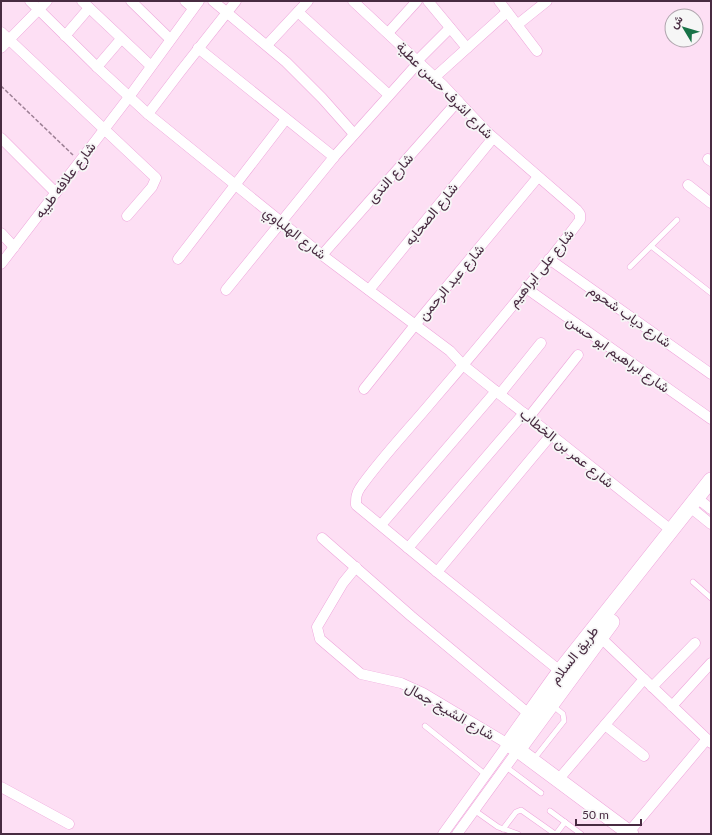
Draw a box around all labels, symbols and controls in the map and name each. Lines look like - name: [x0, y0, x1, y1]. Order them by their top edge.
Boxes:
- north arrow: [664, 8, 704, 48]
- text: ش: [667, 12, 686, 31]
- street label: شارع اشرف حسن عطية: [391, 38, 497, 144]
- street label: شارع علافه طيبه: [30, 138, 101, 223]
- street label: شارع الندى: [363, 149, 419, 208]
- street label: شارع الصحابه: [400, 179, 463, 250]
- street label: شارع الهلباوي: [258, 203, 330, 266]
- street label: شارع على ابراهيم: [504, 225, 579, 312]
- street label: شارع عبد الرحمن: [414, 240, 490, 325]
- street label: شارع دياب شحوم: [584, 281, 675, 353]
- street label: شارع ابراهيم ابو حسن: [561, 311, 673, 398]
- street label: شارع عمر بن الخطاب: [515, 404, 618, 493]
- street label: طريق السلام: [546, 622, 602, 688]
- street label: شارع الشيخ جمال: [401, 678, 498, 746]
- scale bar: [576, 801, 641, 827]
- text: 50 m: [582, 807, 609, 822]

